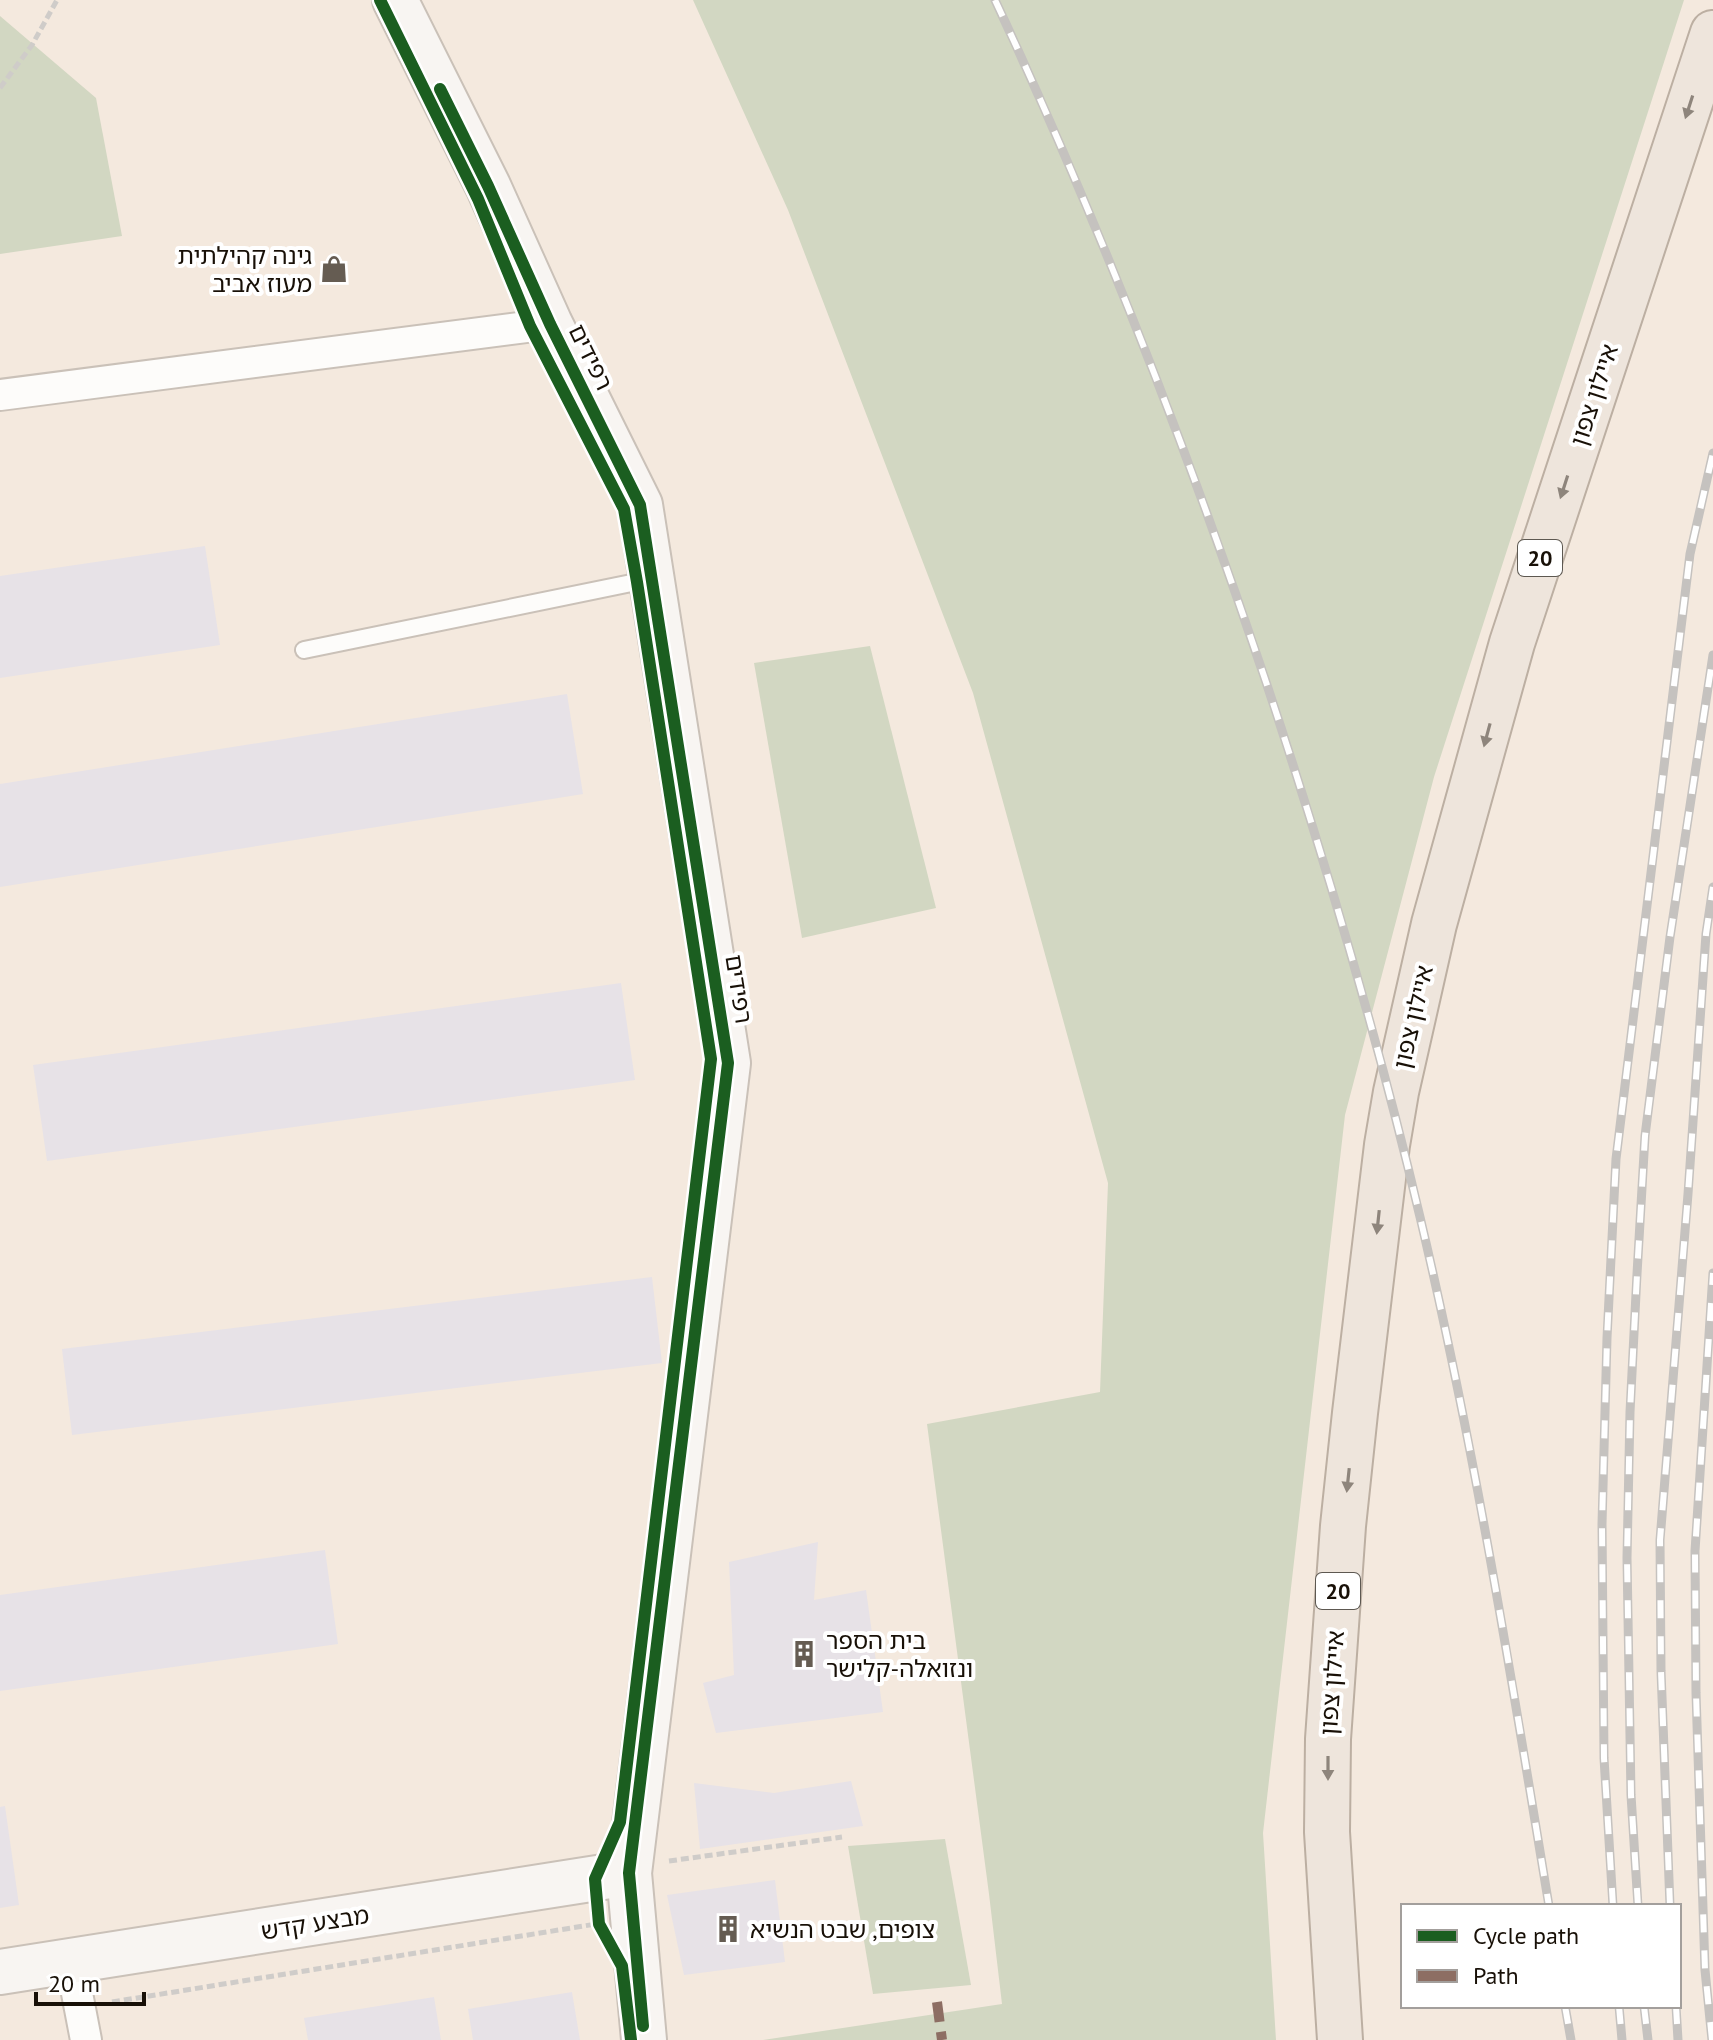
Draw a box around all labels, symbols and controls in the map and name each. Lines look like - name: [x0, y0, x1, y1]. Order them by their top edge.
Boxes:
- one-way arrow: [1682, 95, 1694, 119]
- place label: גינה קהילתית מעוז אביב: [177, 240, 312, 299]
- shop icon: גינה קהילתית מעוז אביב: [319, 254, 349, 284]
- street label: רפידים: [562, 319, 620, 395]
- street label: איילון צפון: [1563, 340, 1625, 450]
- one-way arrow: [1557, 475, 1570, 499]
- road number: 20: [1518, 540, 1562, 576]
- one-way arrow: [1480, 722, 1492, 747]
- street label: רפידים: [718, 952, 760, 1026]
- street label: איילון צפון: [1386, 962, 1440, 1072]
- one-way arrow: [1372, 1210, 1385, 1235]
- one-way arrow: [1341, 1468, 1354, 1493]
- road number: 20: [1316, 1573, 1360, 1609]
- place label: בית הספר ונזואלה-קלישר: [826, 1625, 973, 1684]
- street label: איילון צפון: [1313, 1629, 1351, 1737]
- building icon: בית הספר ונזואלה-קלישר: [789, 1639, 819, 1669]
- one-way arrow: [1322, 1756, 1334, 1781]
- street label: מבצע קדש: [259, 1899, 371, 1947]
- legend: [1401, 1904, 1681, 2008]
- building icon: צופים, שבט הנשיא: [713, 1914, 743, 1944]
- place label: צופים, שבט הנשיא: [750, 1914, 935, 1945]
- text: Cycle path: [1473, 1920, 1579, 1951]
- scale bar: [36, 1956, 144, 2006]
- text: Path: [1473, 1960, 1519, 1991]
- text: 20 m: [48, 1968, 100, 1999]

